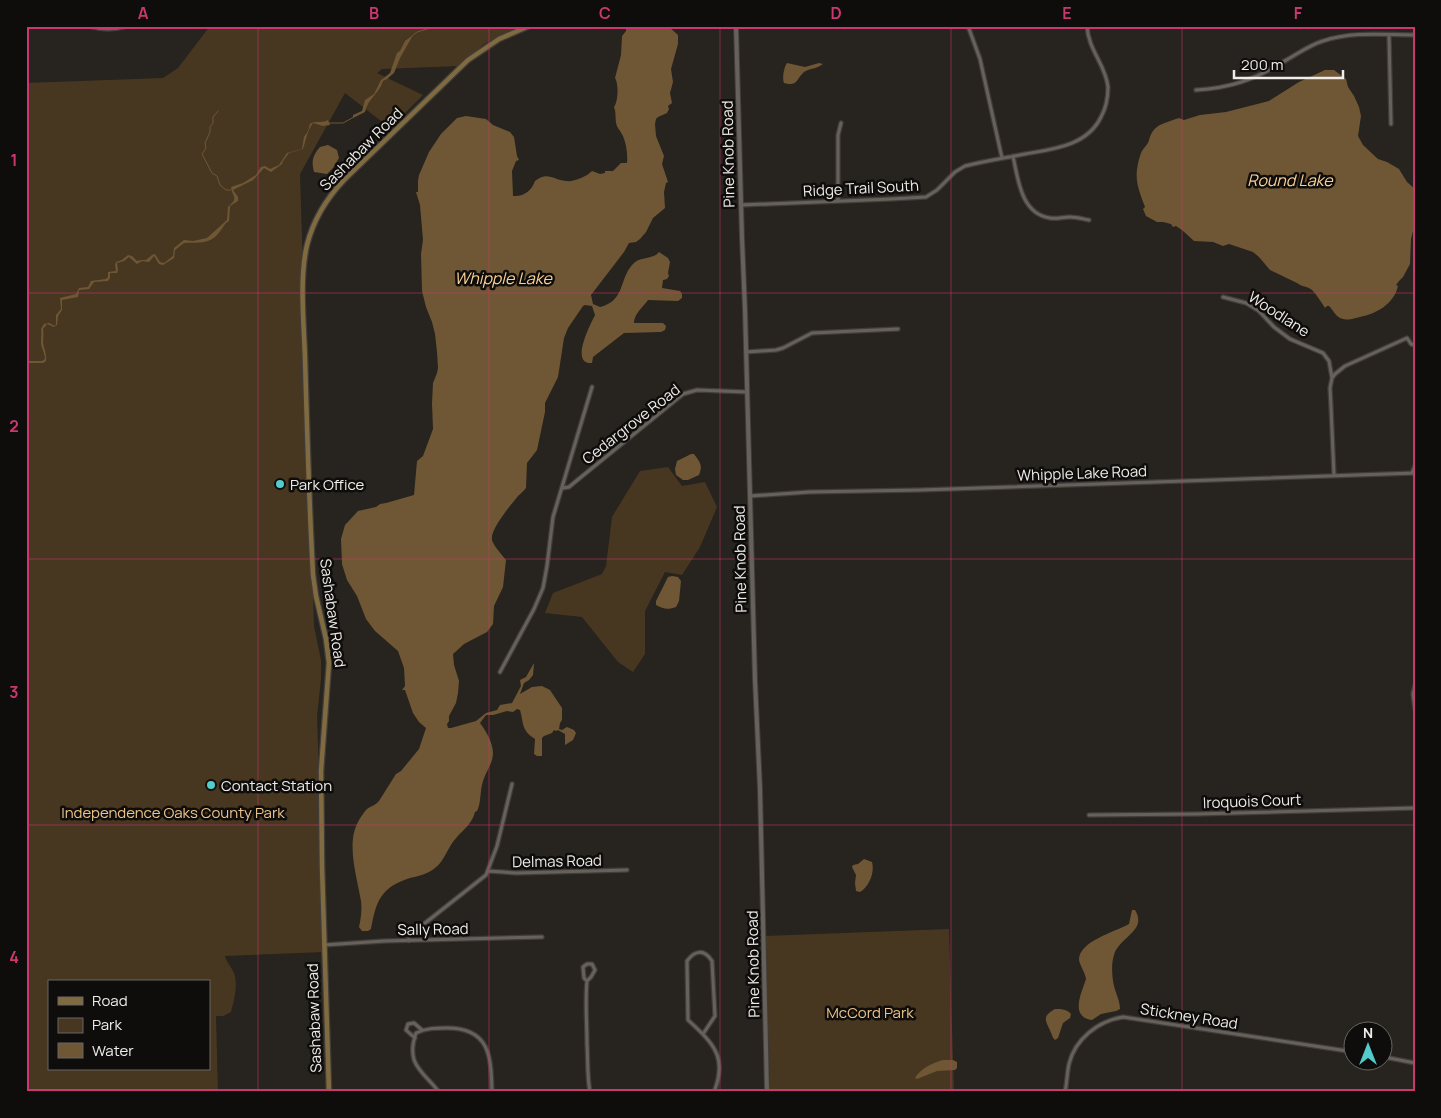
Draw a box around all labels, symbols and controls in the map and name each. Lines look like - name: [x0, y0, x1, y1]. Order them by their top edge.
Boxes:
- text: A: [138, 2, 149, 24]
- text: B: [369, 2, 379, 24]
- text: C: [599, 2, 611, 24]
- text: D: [830, 2, 842, 24]
- text: E: [1062, 2, 1072, 24]
- text: F: [1294, 2, 1303, 24]
- scale bar: [1234, 48, 1342, 80]
- text: 200 m: [1241, 54, 1284, 75]
- street label: Pine Knob Road: [717, 100, 739, 208]
- street label: Sashabaw Road: [315, 103, 407, 195]
- text: 1: [10, 149, 18, 171]
- water label: Round Lake: [1247, 169, 1334, 191]
- street label: Ridge Trail South: [802, 174, 920, 202]
- water label: Whipple Lake: [454, 267, 553, 289]
- street label: Woodlane: [1244, 286, 1314, 342]
- street label: Cedargrove Road: [578, 379, 684, 469]
- text: 2: [9, 415, 19, 437]
- street label: Whipple Lake Road: [1017, 460, 1147, 486]
- place label: Park Office: [290, 474, 364, 495]
- marker: Park Office: [274, 478, 286, 490]
- street label: Pine Knob Road: [729, 505, 751, 613]
- street label: Sashabaw Road: [315, 557, 351, 669]
- text: 3: [9, 681, 19, 703]
- place label: Contact Station: [221, 775, 332, 796]
- marker: Contact Station: [205, 779, 217, 791]
- street label: Iroquois Court: [1202, 789, 1302, 813]
- park label: Independence Oaks County Park: [61, 802, 285, 823]
- street label: Delmas Road: [512, 850, 602, 872]
- street label: Pine Knob Road: [742, 910, 764, 1018]
- street label: Sally Road: [397, 918, 469, 940]
- text: 4: [9, 946, 19, 968]
- street label: Sashabaw Road: [302, 963, 326, 1073]
- legend: [48, 980, 210, 1070]
- text: Road: [92, 990, 128, 1011]
- street label: Stickney Road: [1139, 998, 1239, 1034]
- park label: McCord Park: [826, 1002, 914, 1023]
- text: Park: [92, 1014, 122, 1035]
- north arrow: [1344, 1020, 1394, 1070]
- text: N: [1363, 1023, 1373, 1042]
- text: Water: [92, 1040, 134, 1061]

